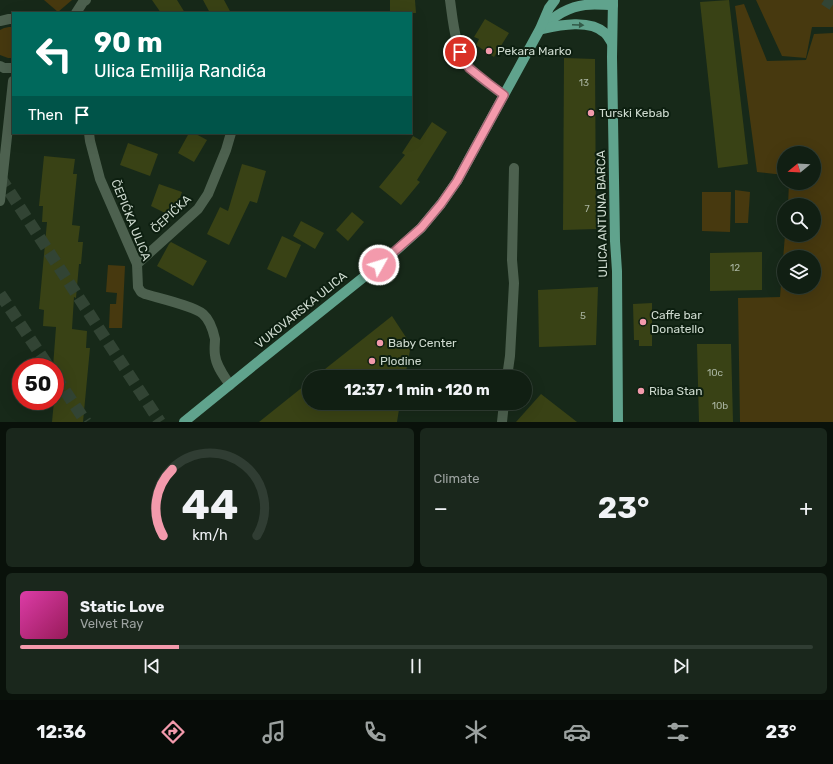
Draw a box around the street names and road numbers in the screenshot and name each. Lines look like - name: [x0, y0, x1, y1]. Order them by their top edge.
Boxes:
- street label: ULICA ANTUNA BARCA: [594, 150, 610, 278]
- street label: ČEPIĆKA ULICA: [108, 177, 154, 263]
- street label: ČEPIĆKA: [148, 192, 194, 236]
- street label: VUKOVARSKA ULICA: [252, 269, 350, 351]

